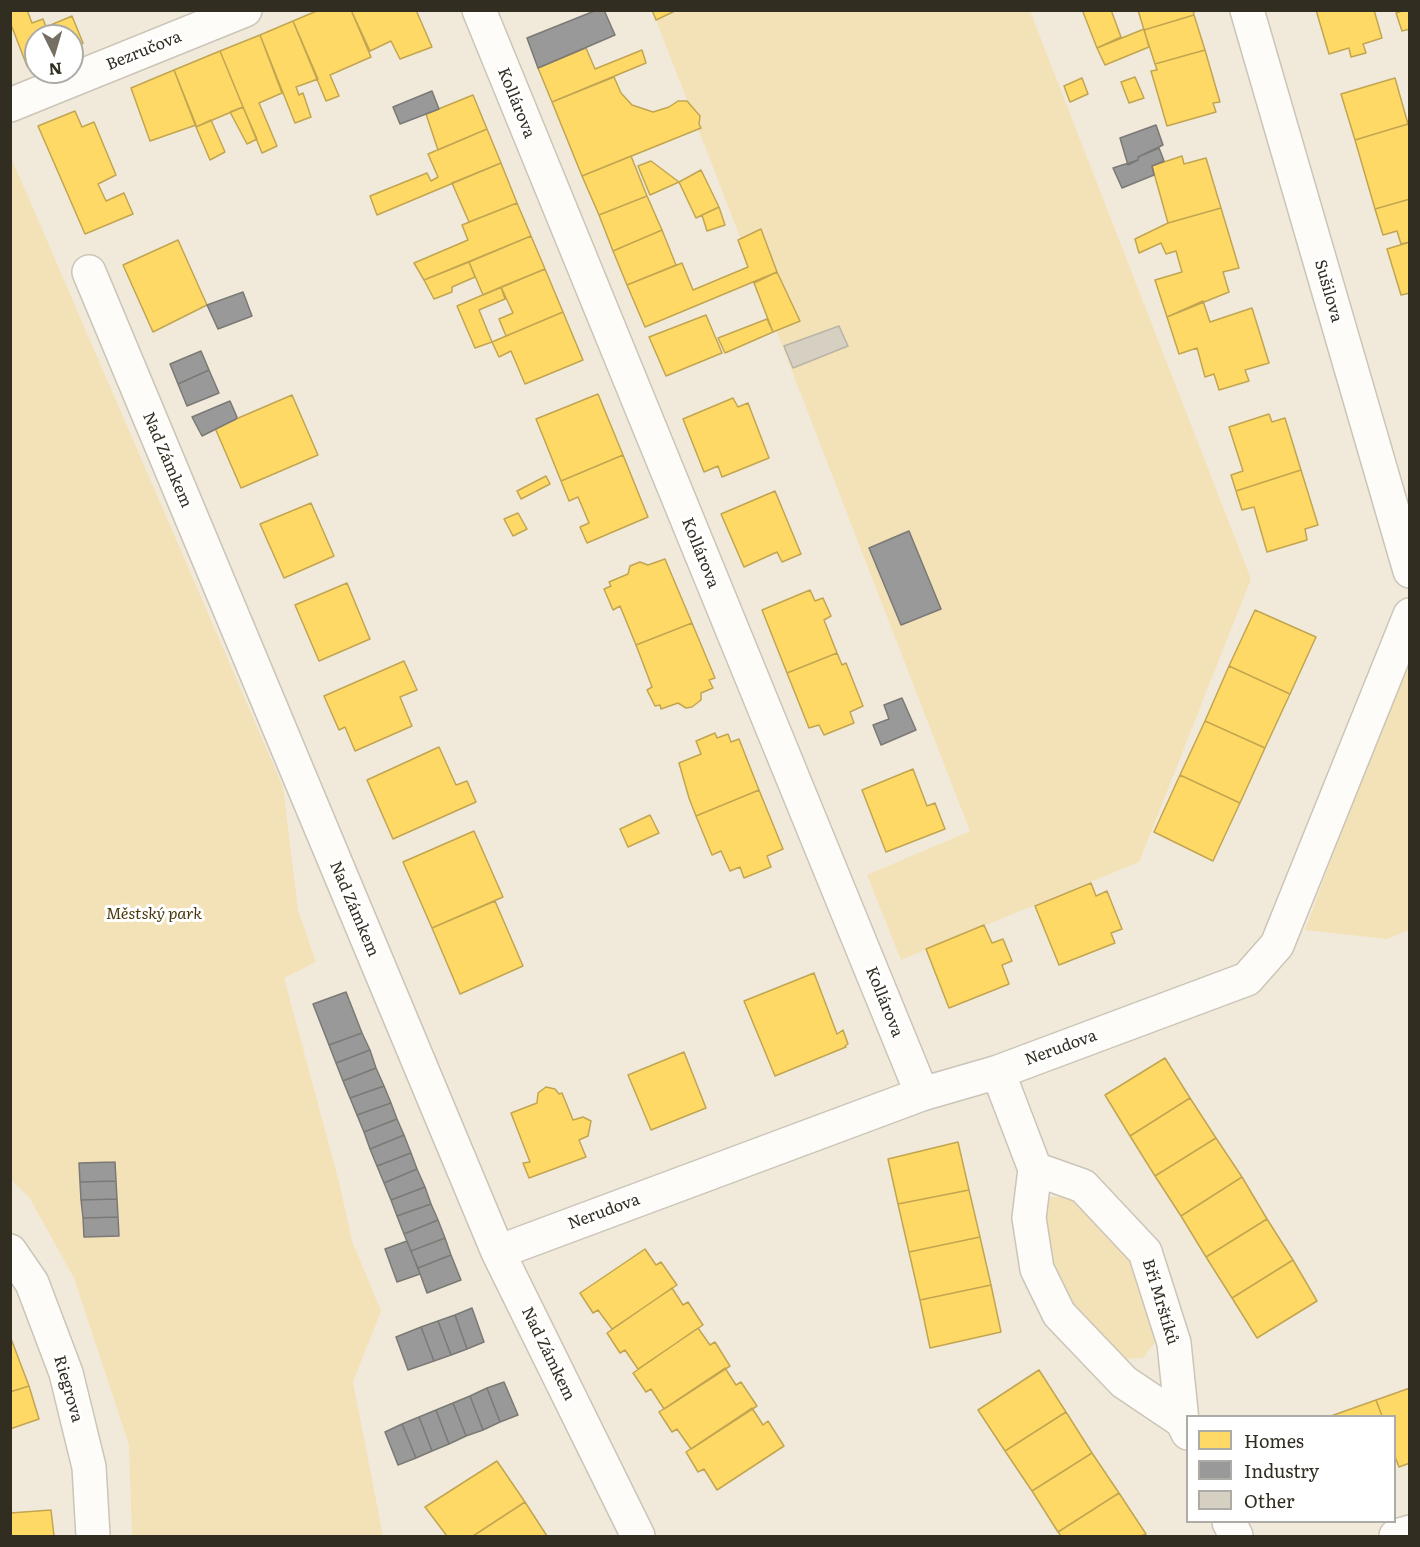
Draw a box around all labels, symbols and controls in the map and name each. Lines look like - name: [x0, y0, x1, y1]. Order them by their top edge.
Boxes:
- north arrow: [24, 24, 84, 84]
- street label: Bezručova: [104, 27, 184, 75]
- text: N: [48, 57, 63, 82]
- street label: Kollárova: [493, 65, 539, 141]
- street label: Sušilova: [1310, 257, 1346, 325]
- street label: Nad Zámkem: [138, 409, 196, 511]
- street label: Kollárova: [677, 515, 723, 591]
- street label: Nad Zámkem: [325, 858, 383, 960]
- park label: Městský park: [106, 904, 202, 924]
- street label: Kollárova: [861, 964, 907, 1040]
- street label: Nerudova: [1022, 1026, 1100, 1070]
- street label: Nerudova: [565, 1190, 643, 1234]
- street label: Bří Mrštíků: [1138, 1257, 1182, 1347]
- street label: Nad Zámkem: [517, 1304, 579, 1404]
- street label: Riegrova: [49, 1353, 87, 1425]
- legend: [1186, 1415, 1396, 1523]
- text: Homes: [1244, 1427, 1304, 1454]
- text: Industry: [1244, 1457, 1319, 1484]
- text: Other: [1244, 1487, 1294, 1514]

